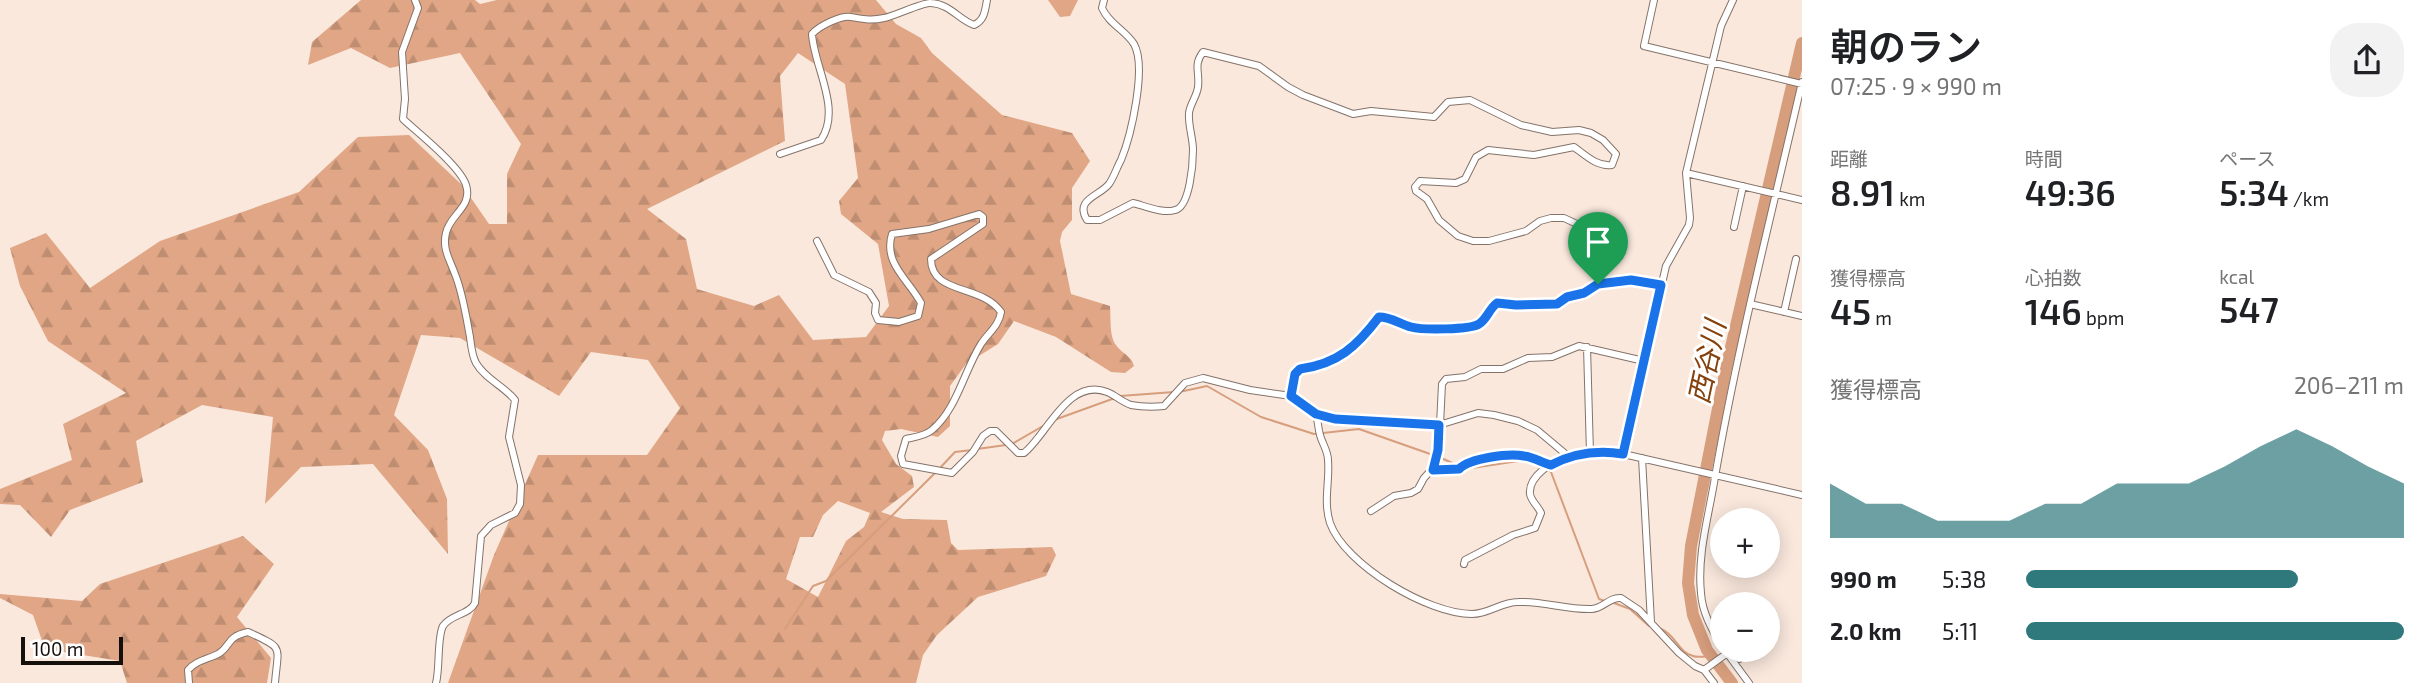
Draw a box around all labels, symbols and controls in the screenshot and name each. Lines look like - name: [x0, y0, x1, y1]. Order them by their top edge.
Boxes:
- text: 朝のラン: [1830, 23, 1982, 69]
- button: share: [2330, 23, 2404, 97]
- text: 07:25 · 9 × 990 m: [1830, 72, 2002, 100]
- text: 距離: [1830, 147, 1868, 170]
- text: 時間: [2025, 147, 2063, 170]
- text: ペース: [2219, 147, 2275, 170]
- text: 8.91: [1830, 171, 1895, 213]
- text: 49:36: [2025, 171, 2116, 213]
- text: 5:34: [2219, 171, 2289, 213]
- text: km: [1895, 187, 1925, 210]
- text: /km: [2289, 187, 2329, 210]
- pin: [1568, 212, 1628, 284]
- icon: arrive: [1579, 223, 1617, 261]
- text: kcal: [2219, 265, 2254, 288]
- text: 獲得標高: [1830, 266, 1906, 289]
- text: 心拍数: [2025, 266, 2082, 289]
- text: 547: [2219, 288, 2279, 330]
- text: 45: [1830, 290, 1871, 332]
- text: 146: [2025, 290, 2082, 332]
- text: m: [1871, 306, 1892, 329]
- text: bpm: [2082, 306, 2124, 329]
- water label: 西谷川: [1681, 314, 1732, 407]
- text: 206–211 m: [2294, 371, 2404, 399]
- text: 獲得標高: [1830, 375, 1922, 403]
- map controls: [1710, 508, 1780, 662]
- button: +: [1710, 508, 1780, 578]
- text: 990 m: [1830, 565, 1897, 593]
- text: 5:38: [1942, 565, 1987, 593]
- button: −: [1710, 592, 1780, 662]
- text: 2.0 km: [1830, 617, 1902, 645]
- text: 5:11: [1942, 617, 1978, 645]
- scale bar: [21, 634, 122, 666]
- text: 100 m: [32, 637, 83, 660]

